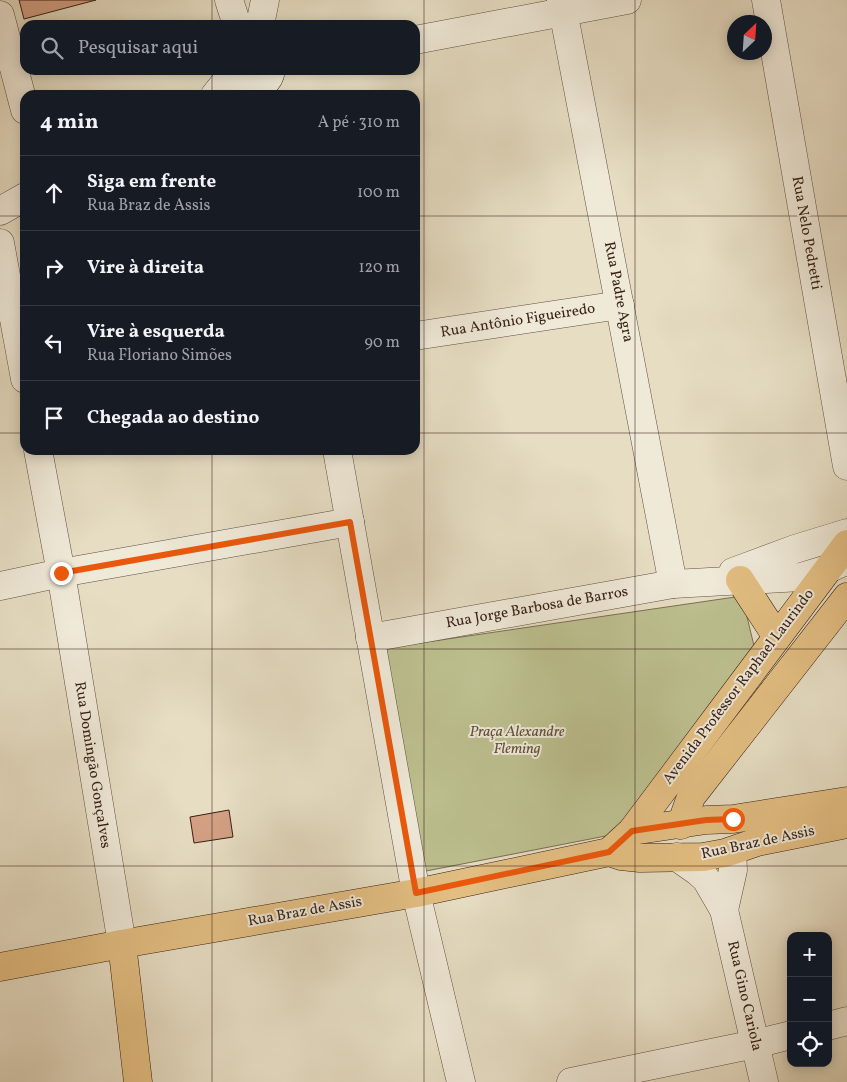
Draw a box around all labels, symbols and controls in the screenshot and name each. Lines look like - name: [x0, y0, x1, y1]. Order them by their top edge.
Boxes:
- north arrow: [727, 15, 772, 60]
- search box: [20, 20, 420, 75]
- icon: search: [38, 34, 66, 62]
- text: Pesquisar aqui: [78, 35, 198, 61]
- text: 4 min: [40, 108, 99, 137]
- text: A pé · 310 m: [318, 112, 400, 134]
- text: Siga em frente: [87, 169, 216, 195]
- street label: Rua Nelo Pedretti: [786, 174, 826, 292]
- icon: ahead: [40, 179, 68, 207]
- text: 100 m: [357, 182, 400, 204]
- text: Rua Braz de Assis: [87, 195, 210, 217]
- street label: Rua Padre Agra: [598, 240, 638, 344]
- icon: right: [40, 254, 68, 282]
- text: Vire à direita: [87, 255, 204, 281]
- text: 120 m: [358, 257, 400, 279]
- street label: Rua Antônio Figueiredo: [439, 298, 597, 344]
- text: Vire à esquerda: [87, 319, 225, 345]
- icon: left: [40, 329, 68, 357]
- text: 90 m: [364, 332, 400, 354]
- text: Rua Floriano Simões: [87, 345, 232, 367]
- icon: arrive: [40, 404, 68, 432]
- text: Chegada ao destino: [87, 405, 259, 431]
- route end: [50, 562, 73, 585]
- street label: Rua Jorge Barbosa de Barros: [444, 582, 630, 634]
- street label: Avenida Professor Raphael Laurindo: [658, 585, 820, 789]
- street label: Rua Domingão Gonçalves: [68, 680, 116, 850]
- park label: Praça Alexandre Fleming: [470, 722, 565, 760]
- route start: [722, 808, 745, 831]
- street label: Rua Braz de Assis: [699, 821, 817, 865]
- street label: Rua Braz de Assis: [246, 892, 364, 932]
- map controls: [787, 932, 832, 1067]
- button: +: [787, 932, 832, 977]
- street label: Rua Gino Cariola: [721, 939, 767, 1053]
- button: −: [787, 977, 832, 1022]
- button: locate: [787, 1022, 832, 1067]

